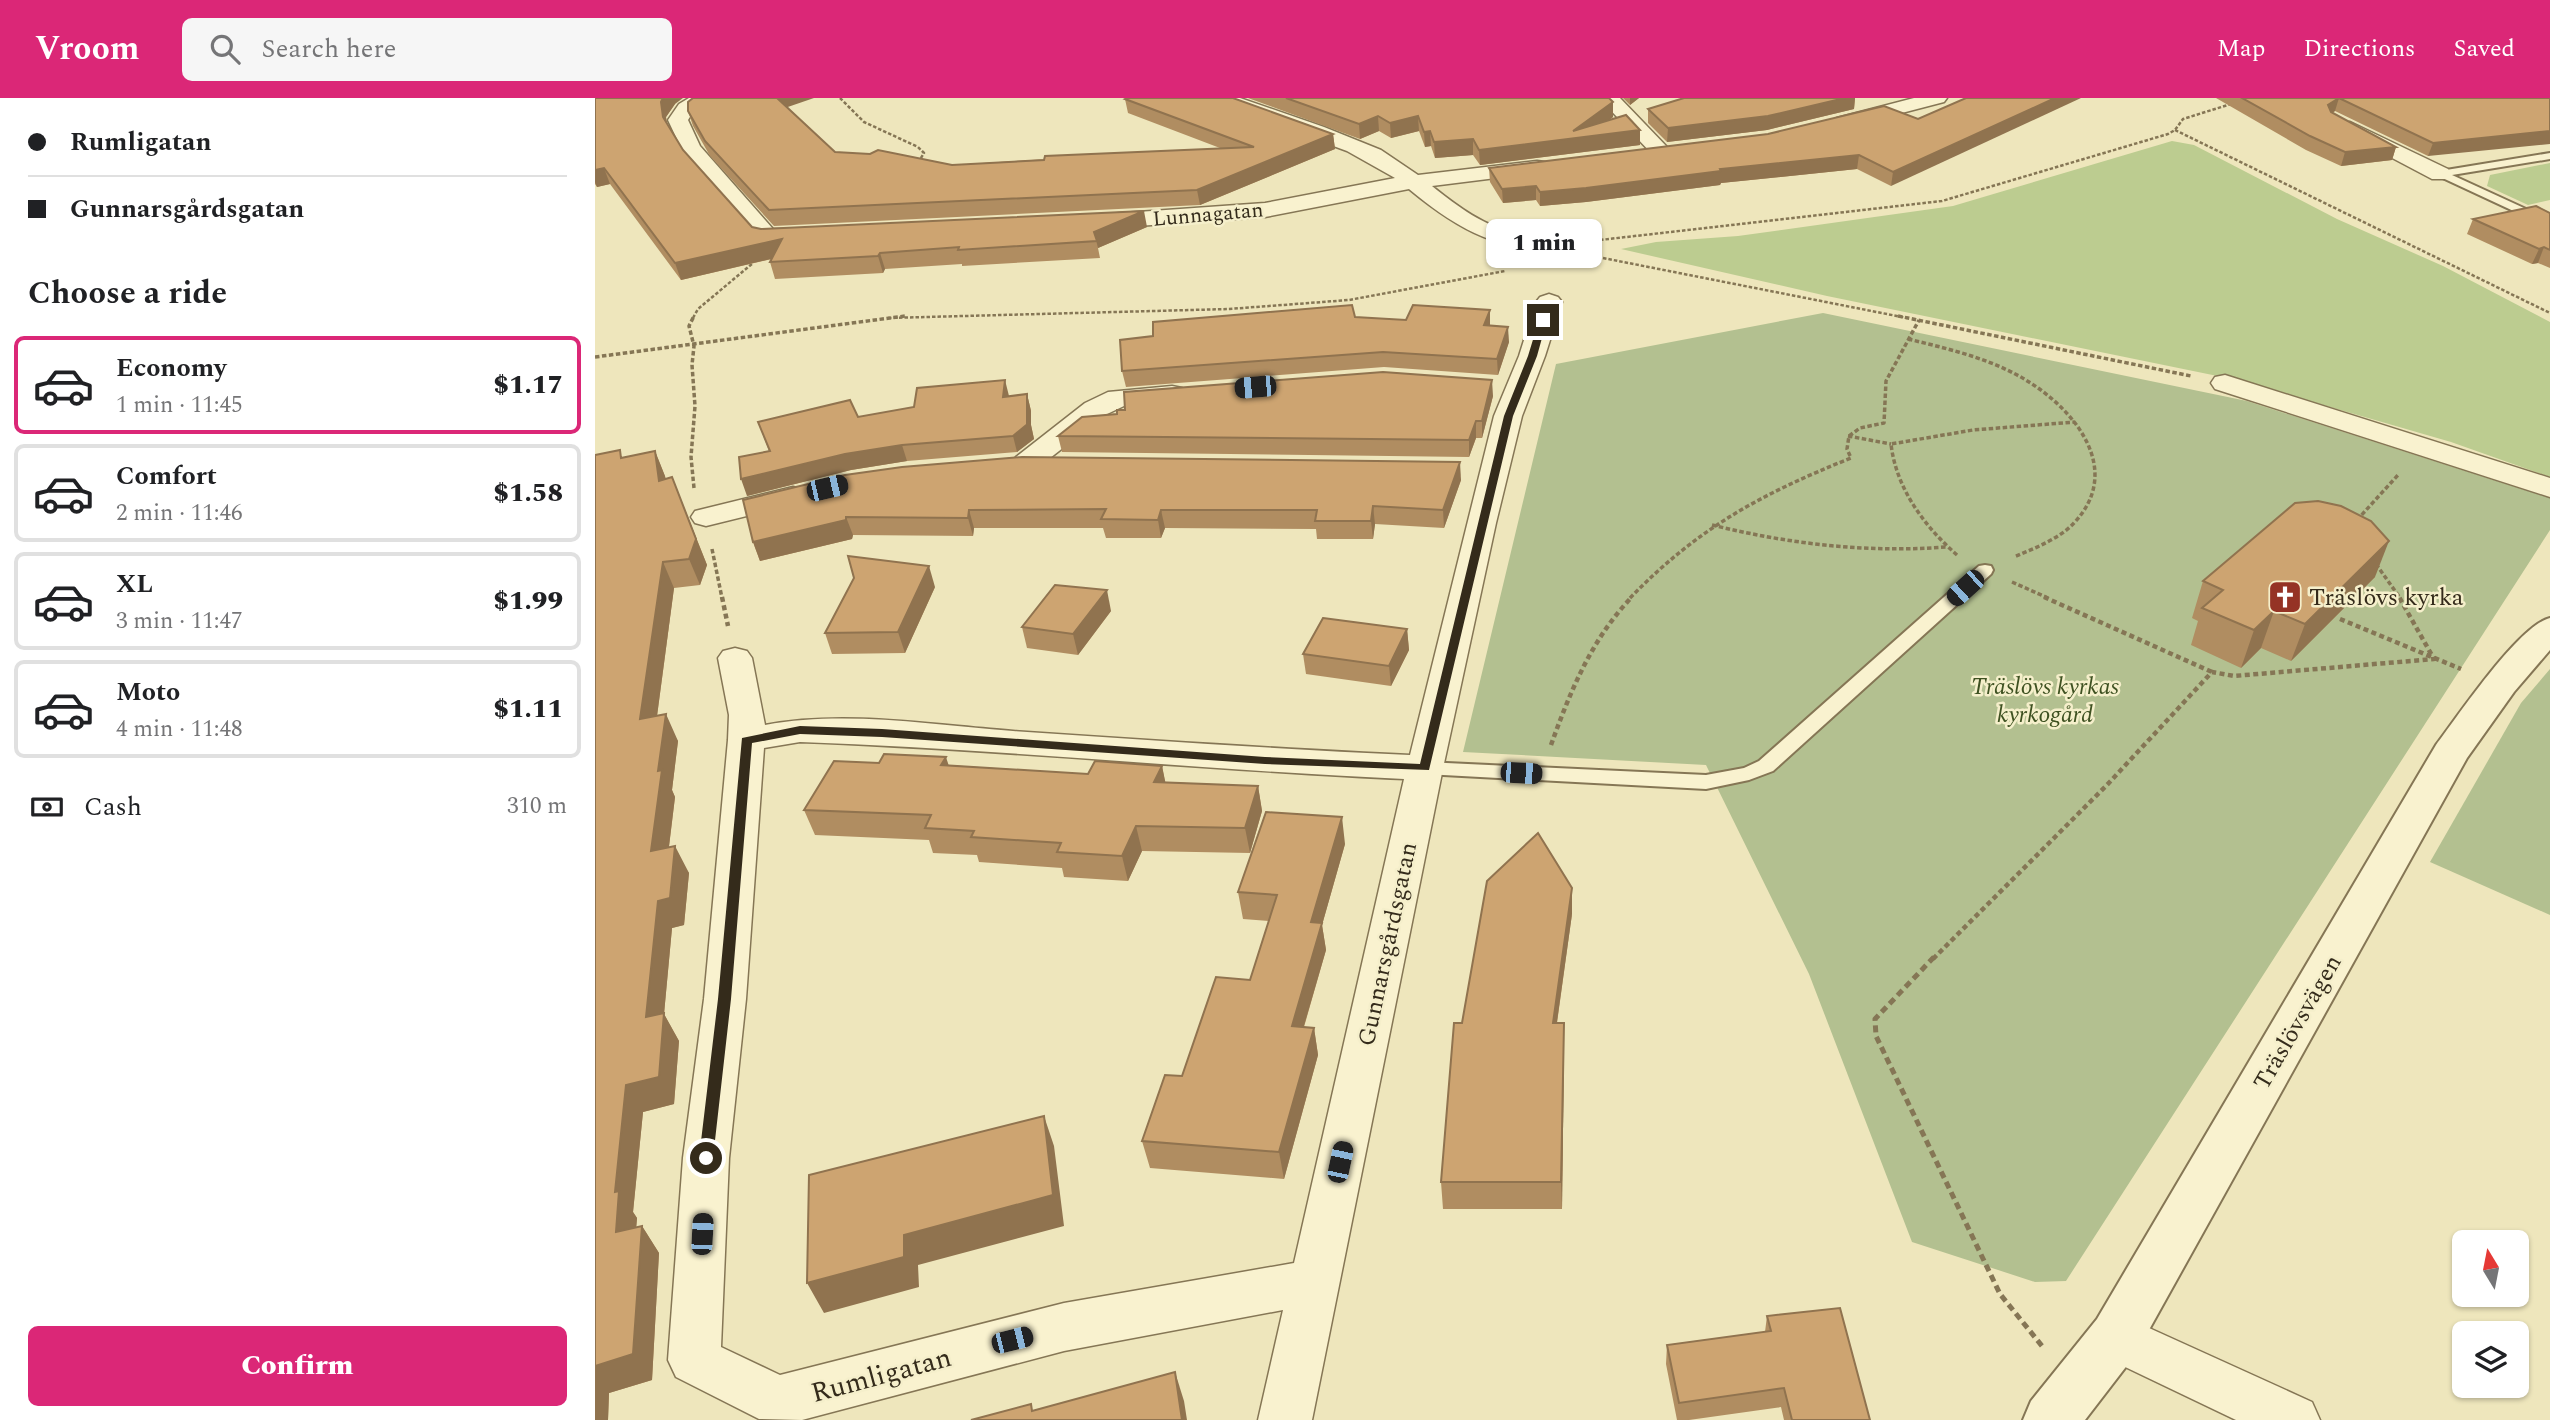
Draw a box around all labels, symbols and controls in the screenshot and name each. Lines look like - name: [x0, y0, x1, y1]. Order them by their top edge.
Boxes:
- search box: [182, 18, 672, 81]
- text: Vroom: [35, 24, 140, 74]
- text: Search here: [262, 29, 396, 69]
- icon: search: [206, 30, 244, 68]
- text: Map: [2217, 31, 2265, 67]
- text: Directions: [2303, 31, 2415, 67]
- text: Saved: [2453, 31, 2515, 67]
- text: Rumligatan: [70, 122, 212, 162]
- text: Gunnarsgårdsgatan: [70, 189, 304, 229]
- street label: Lunnagatan: [1151, 194, 1265, 236]
- callout: 1 min: [1485, 218, 1601, 268]
- text: 1 min: [1512, 226, 1576, 261]
- text: Choose a ride: [28, 269, 227, 318]
- route end: [1527, 304, 1559, 336]
- text: Economy: [116, 348, 226, 388]
- icon: car: [32, 354, 95, 417]
- text: $1.17: [493, 365, 563, 405]
- car: [1234, 375, 1277, 399]
- text: 1 min · 11:45: [116, 388, 243, 423]
- text: Comfort: [116, 456, 217, 496]
- icon: car: [32, 462, 95, 525]
- text: $1.58: [493, 473, 563, 513]
- car: [805, 473, 850, 503]
- text: 2 min · 11:46: [116, 496, 243, 531]
- text: XL: [116, 564, 153, 604]
- car: [1943, 566, 1988, 610]
- icon: car: [32, 570, 95, 633]
- church icon: Träslövs kyrka: [2266, 578, 2304, 616]
- place label: Träslövs kyrka: [2309, 580, 2464, 616]
- text: $1.99: [493, 581, 563, 621]
- text: 3 min · 11:47: [116, 604, 243, 639]
- park label: Träslövs kyrkas kyrkogård: [1971, 669, 2120, 733]
- text: Moto: [116, 672, 180, 712]
- icon: car: [32, 678, 95, 741]
- text: $1.11: [493, 689, 563, 729]
- text: 4 min · 11:48: [116, 712, 243, 747]
- car: [1500, 761, 1543, 785]
- text: Cash: [84, 787, 142, 827]
- icon: cash: [28, 788, 66, 826]
- text: 310 m: [507, 789, 567, 824]
- street label: Gunnarsgårdsgatan: [1349, 839, 1427, 1049]
- street label: Träslövsvägen: [2245, 948, 2351, 1097]
- car: [1326, 1139, 1355, 1185]
- route start: [690, 1142, 722, 1174]
- car: [691, 1212, 714, 1256]
- north arrow: [2452, 1230, 2529, 1307]
- map controls: [2452, 1230, 2529, 1398]
- button: layers: [2452, 1321, 2529, 1398]
- car: [990, 1325, 1035, 1355]
- button: Confirm: [28, 1326, 567, 1406]
- street label: Rumligatan: [806, 1336, 956, 1415]

